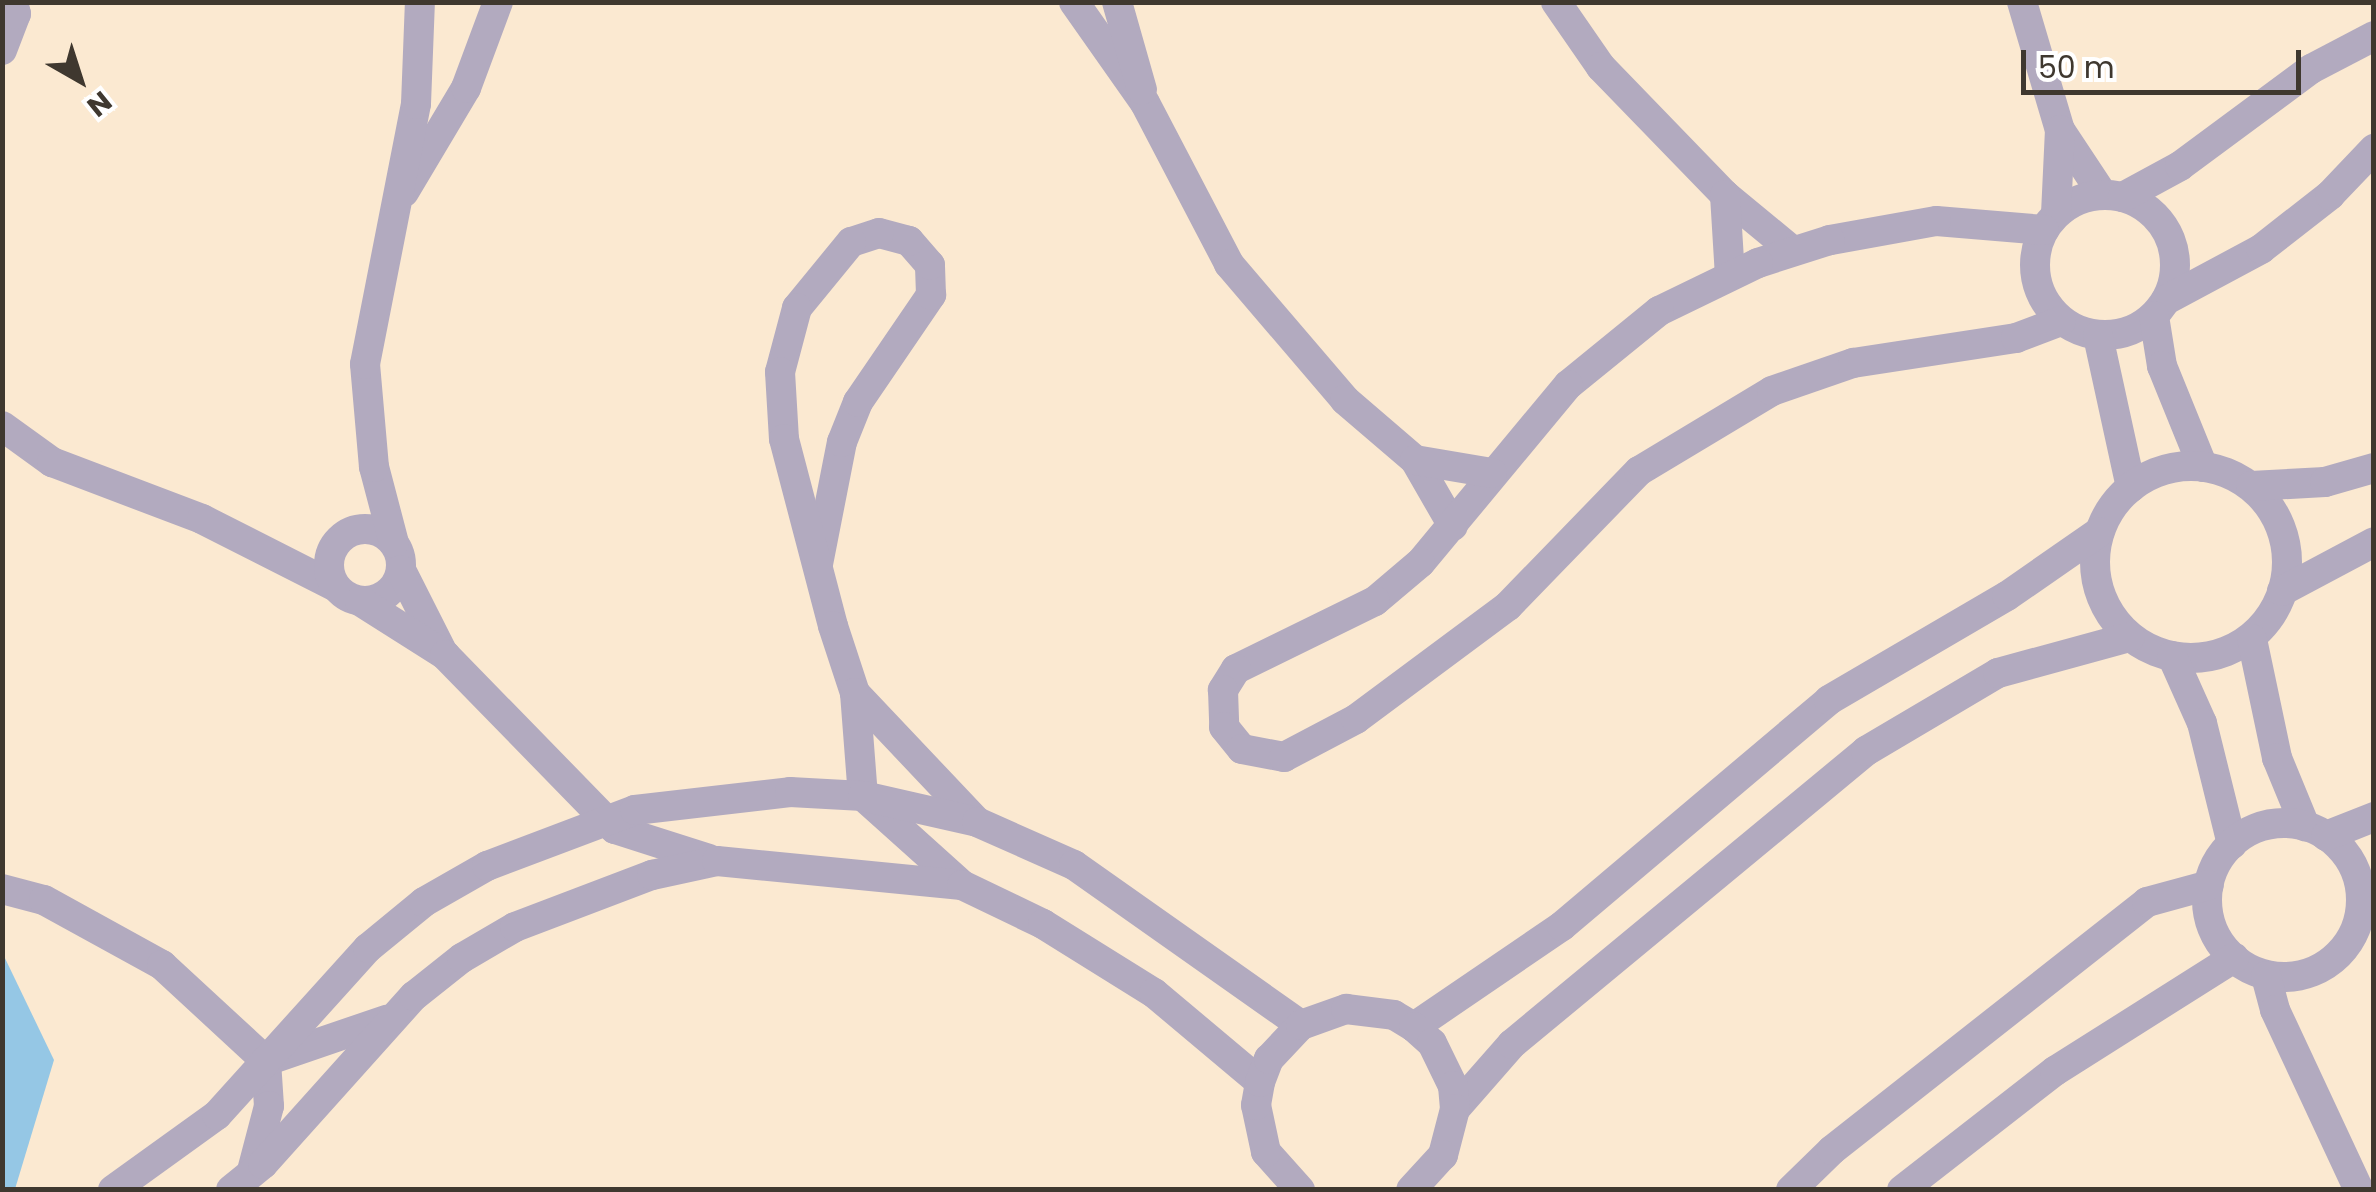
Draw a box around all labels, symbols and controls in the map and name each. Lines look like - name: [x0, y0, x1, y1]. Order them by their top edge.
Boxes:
- north arrow: [30, 30, 130, 130]
- scale bar: [2026, 30, 2306, 92]
- text: 50 m: [2038, 46, 2115, 89]
- text: N: [79, 82, 120, 125]

